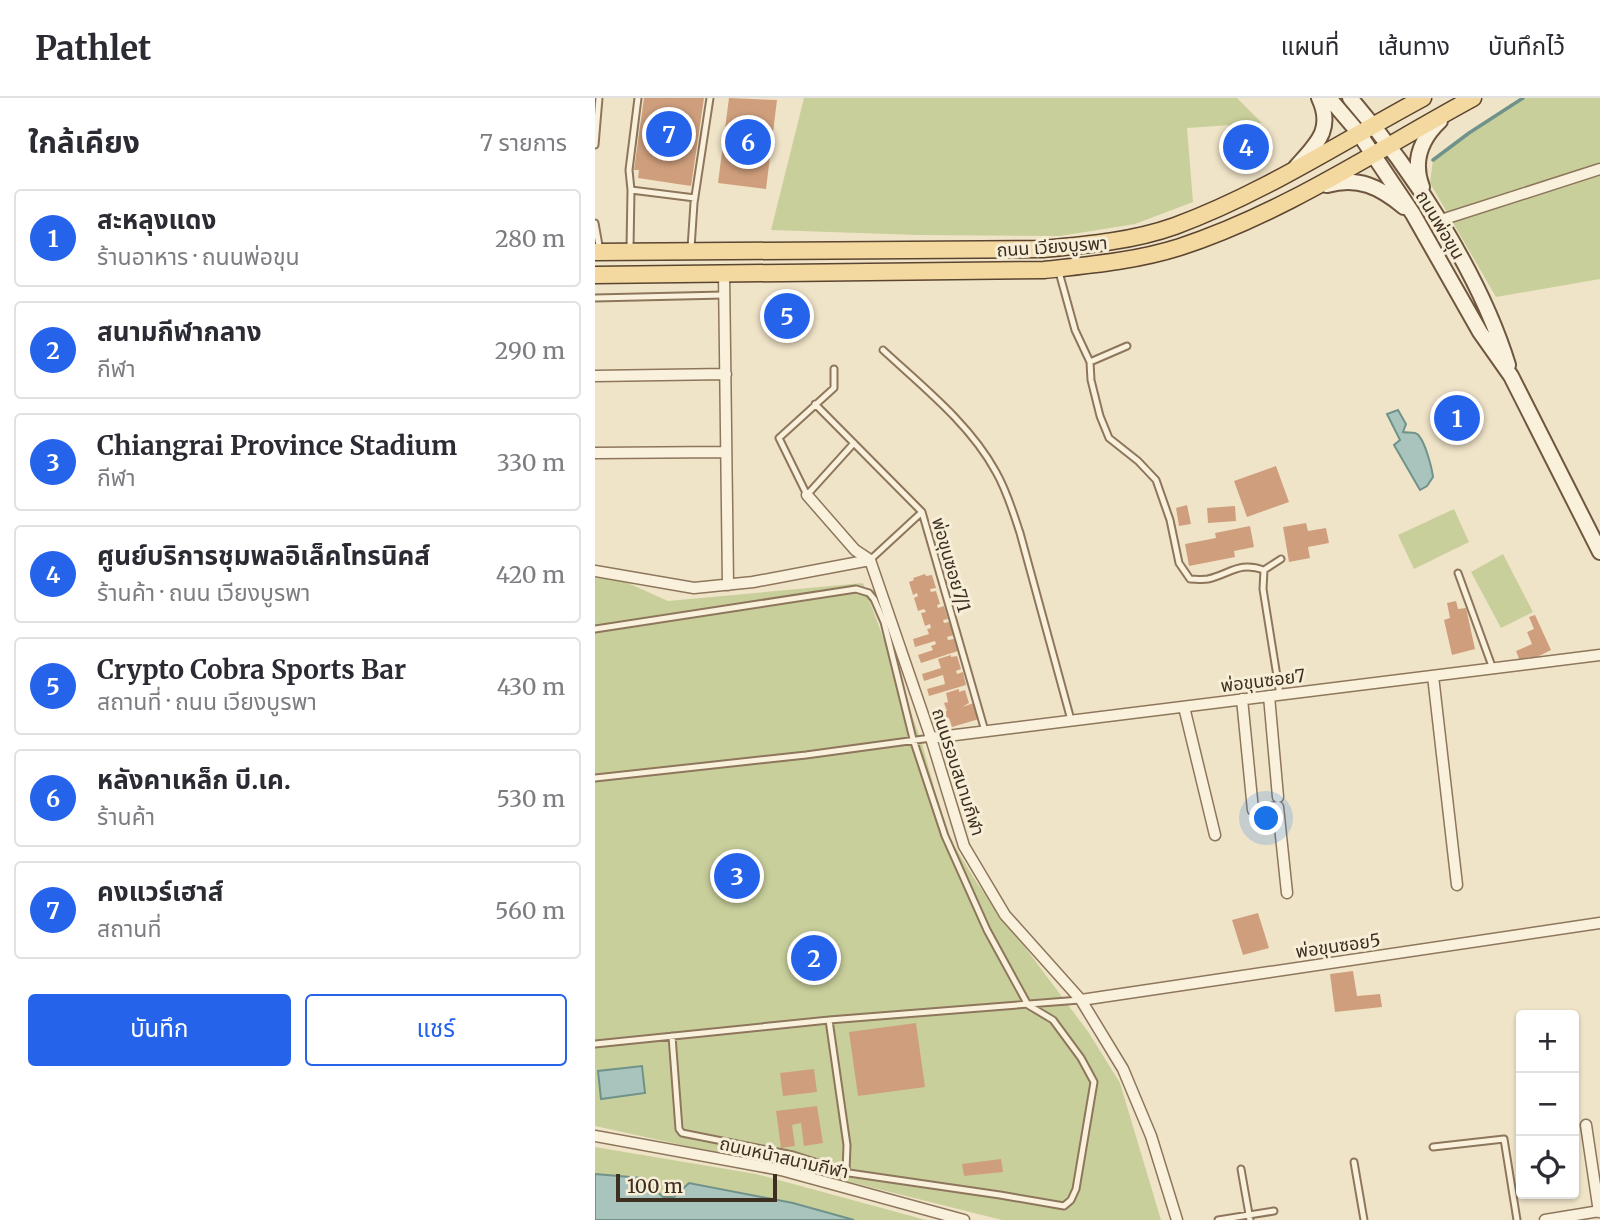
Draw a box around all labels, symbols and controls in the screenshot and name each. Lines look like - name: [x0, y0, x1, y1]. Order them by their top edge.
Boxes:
- text: Pathlet: [35, 28, 151, 69]
- text: แผนที่: [1281, 31, 1339, 62]
- text: เส้นทาง: [1377, 31, 1450, 62]
- text: บันทึกไว้: [1488, 31, 1565, 62]
- pin: 7: [646, 108, 692, 160]
- pin: 6: [725, 116, 771, 168]
- pin: 4: [1223, 121, 1269, 173]
- text: ใกล้เคียง: [28, 123, 140, 161]
- text: 7 รายการ: [480, 128, 567, 157]
- street label: ถนนพ่อขุน: [1411, 186, 1470, 264]
- text: สะหลุงแดง: [97, 203, 216, 236]
- text: 1: [48, 224, 58, 253]
- text: 280 m: [495, 224, 565, 253]
- street label: ถนน เวียงบูรพา: [996, 231, 1108, 263]
- text: ร้านอาหาร · ถนนพ่อขุน: [97, 242, 300, 271]
- pin: 5: [764, 290, 810, 342]
- text: สนามกีฬากลาง: [97, 315, 261, 348]
- text: 2: [46, 336, 60, 365]
- text: 290 m: [495, 336, 565, 365]
- text: กีฬา: [97, 354, 136, 383]
- pin: 1: [1434, 392, 1480, 444]
- text: Chiangrai Province Stadium: [97, 429, 457, 462]
- text: 3: [46, 448, 60, 477]
- text: 330 m: [497, 448, 565, 477]
- text: กีฬา: [97, 463, 136, 492]
- street label: พ่อขุนซอย7/1: [927, 515, 976, 615]
- text: ศูนย์บริการชุมพลอิเล็คโทรนิคส์: [97, 539, 430, 572]
- text: 4: [46, 560, 60, 589]
- text: 420 m: [496, 560, 565, 589]
- text: ร้านค้า · ถนน เวียงบูรพา: [97, 578, 310, 607]
- text: Crypto Cobra Sports Bar: [97, 653, 406, 686]
- street label: พ่อขุนซอย7: [1219, 664, 1307, 697]
- text: 5: [46, 672, 60, 701]
- text: 430 m: [497, 672, 565, 701]
- text: สถานที่ · ถนน เวียงบูรพา: [97, 687, 317, 716]
- street label: ถนนรอบสนามกีฬา: [927, 705, 990, 839]
- text: หลังคาเหล็ก บี.เค.: [97, 763, 291, 796]
- text: 6: [46, 784, 60, 813]
- text: 530 m: [497, 784, 565, 813]
- your location: [1249, 801, 1283, 835]
- text: ร้านค้า: [97, 802, 155, 831]
- pin: 3: [714, 850, 760, 902]
- text: คงแวร์เฮาส์: [97, 875, 223, 908]
- text: 7: [46, 896, 60, 925]
- text: 560 m: [495, 896, 565, 925]
- text: สถานที่: [97, 914, 161, 943]
- street label: พ่อขุนซอย5: [1294, 928, 1382, 963]
- pin: 2: [791, 932, 837, 984]
- button: บันทึก: [28, 994, 291, 1066]
- button: แชร์: [305, 994, 567, 1066]
- map controls: [1516, 1010, 1579, 1199]
- button: +: [1516, 1010, 1579, 1073]
- button: −: [1516, 1073, 1579, 1136]
- street label: ถนนหน้าสนามกีฬา: [717, 1132, 851, 1184]
- button: locate: [1516, 1136, 1579, 1199]
- scale bar: [616, 1171, 777, 1203]
- text: 100 m: [627, 1174, 683, 1198]

